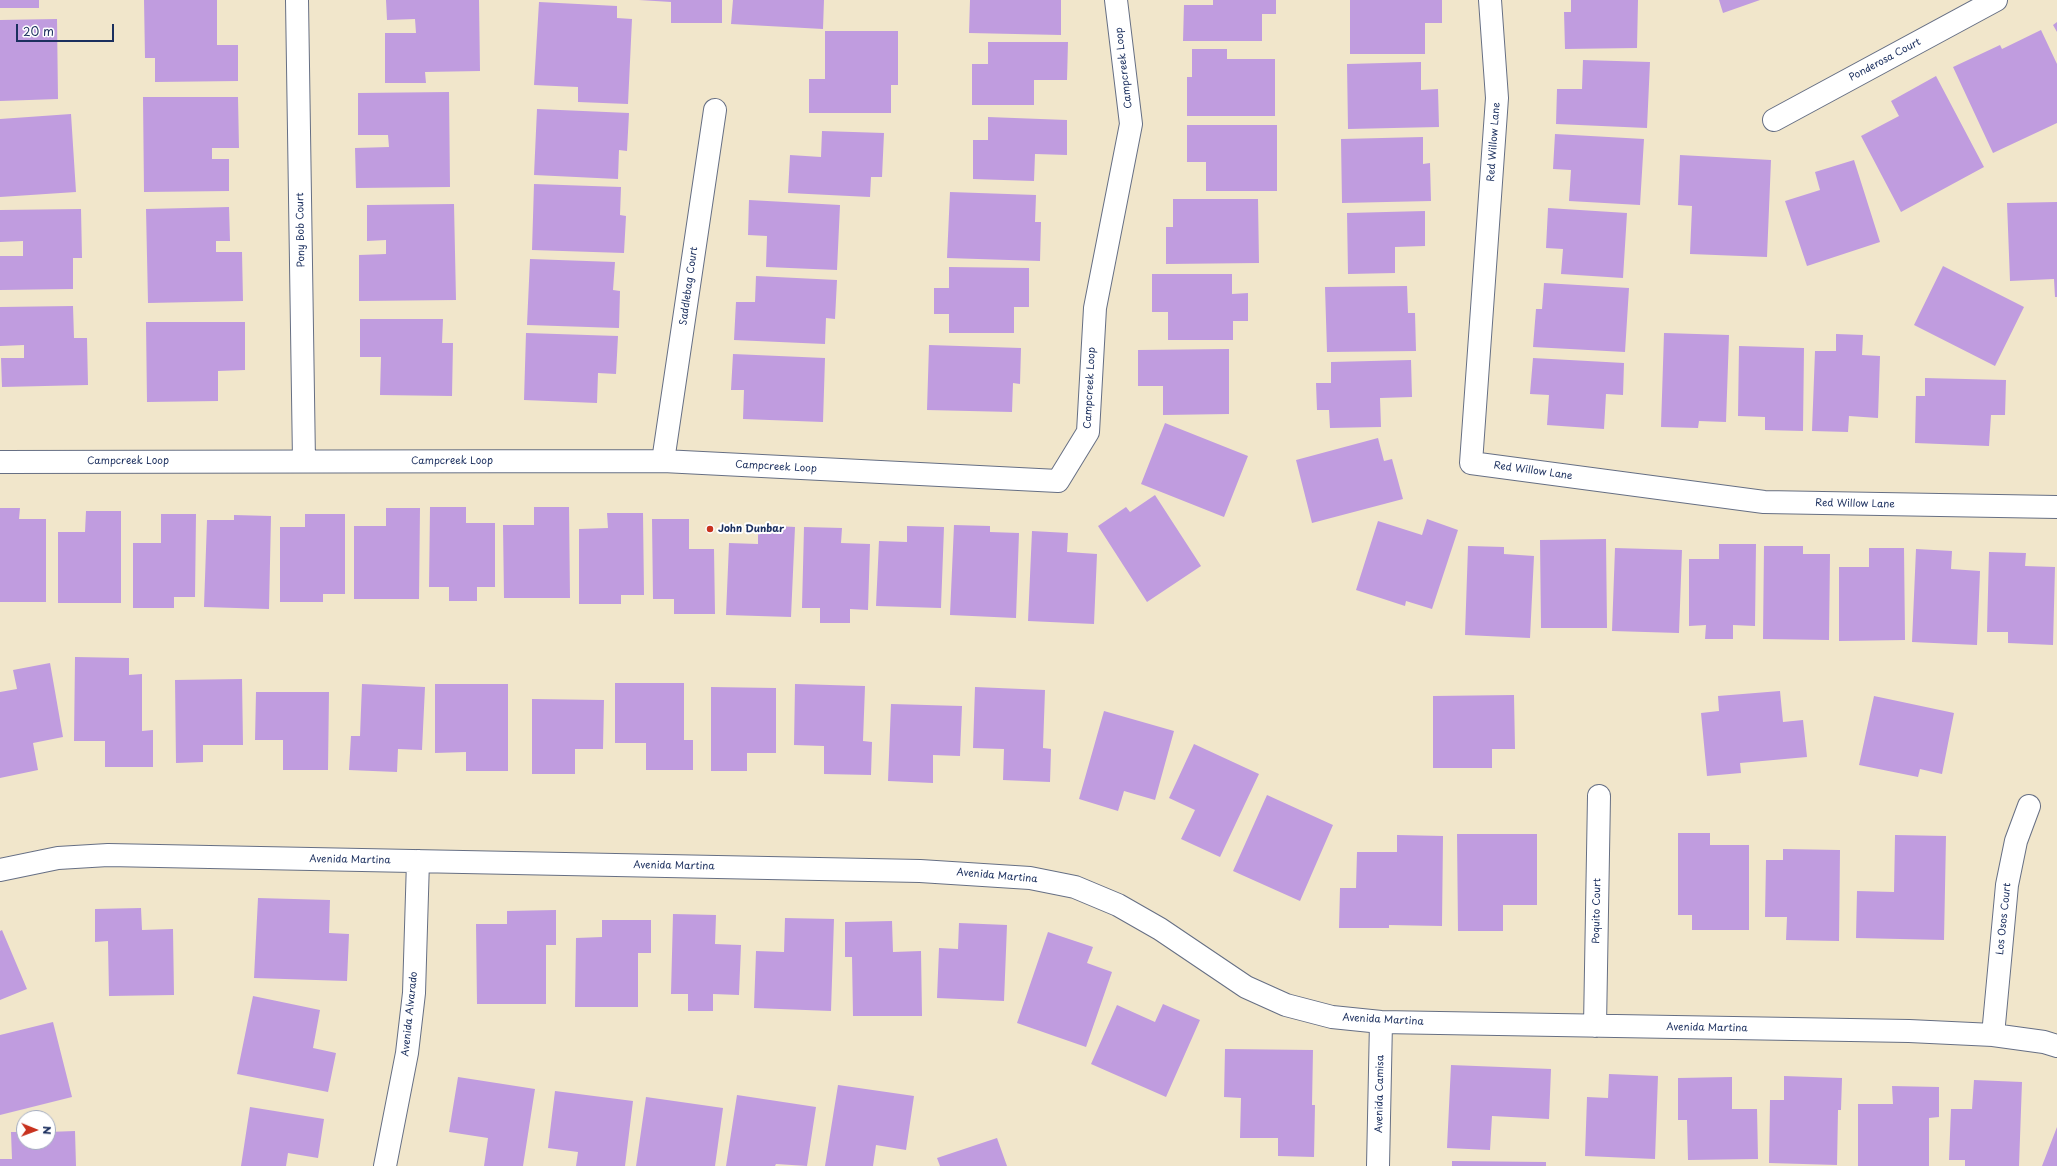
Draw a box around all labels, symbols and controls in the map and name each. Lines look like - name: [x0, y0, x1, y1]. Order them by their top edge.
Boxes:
- scale bar: [18, 16, 116, 42]
- text: 20 m: [23, 22, 54, 40]
- street label: Campcreek Loop: [1113, 27, 1135, 109]
- street label: Ponderosa Court: [1847, 36, 1923, 84]
- street label: Red Willow Lane: [1485, 102, 1503, 182]
- street label: Pony Bob Court: [294, 192, 308, 268]
- street label: Saddlebag Court: [678, 246, 700, 326]
- street label: Campcreek Loop: [1082, 347, 1098, 429]
- street label: Campcreek Loop: [87, 455, 169, 467]
- street label: Campcreek Loop: [411, 455, 493, 467]
- street label: Campcreek Loop: [735, 459, 817, 475]
- street label: Red Willow Lane: [1493, 460, 1573, 482]
- street label: Red Willow Lane: [1815, 497, 1895, 511]
- place label: John Dunbar: [718, 523, 784, 535]
- marker: John Dunbar: [705, 524, 715, 534]
- street label: Avenida Martina: [309, 853, 391, 867]
- street label: Avenida Martina: [633, 859, 715, 873]
- street label: Avenida Martina: [956, 866, 1038, 886]
- street label: Poquito Court: [1590, 878, 1604, 944]
- street label: Los Osos Court: [1994, 882, 2014, 956]
- street label: Avenida Alvarado: [400, 971, 420, 1057]
- street label: Avenida Martina: [1342, 1012, 1424, 1028]
- street label: Avenida Martina: [1666, 1021, 1748, 1035]
- street label: Avenida Camisa: [1373, 1055, 1387, 1133]
- north arrow: [16, 1110, 56, 1150]
- text: N: [39, 1126, 56, 1135]

